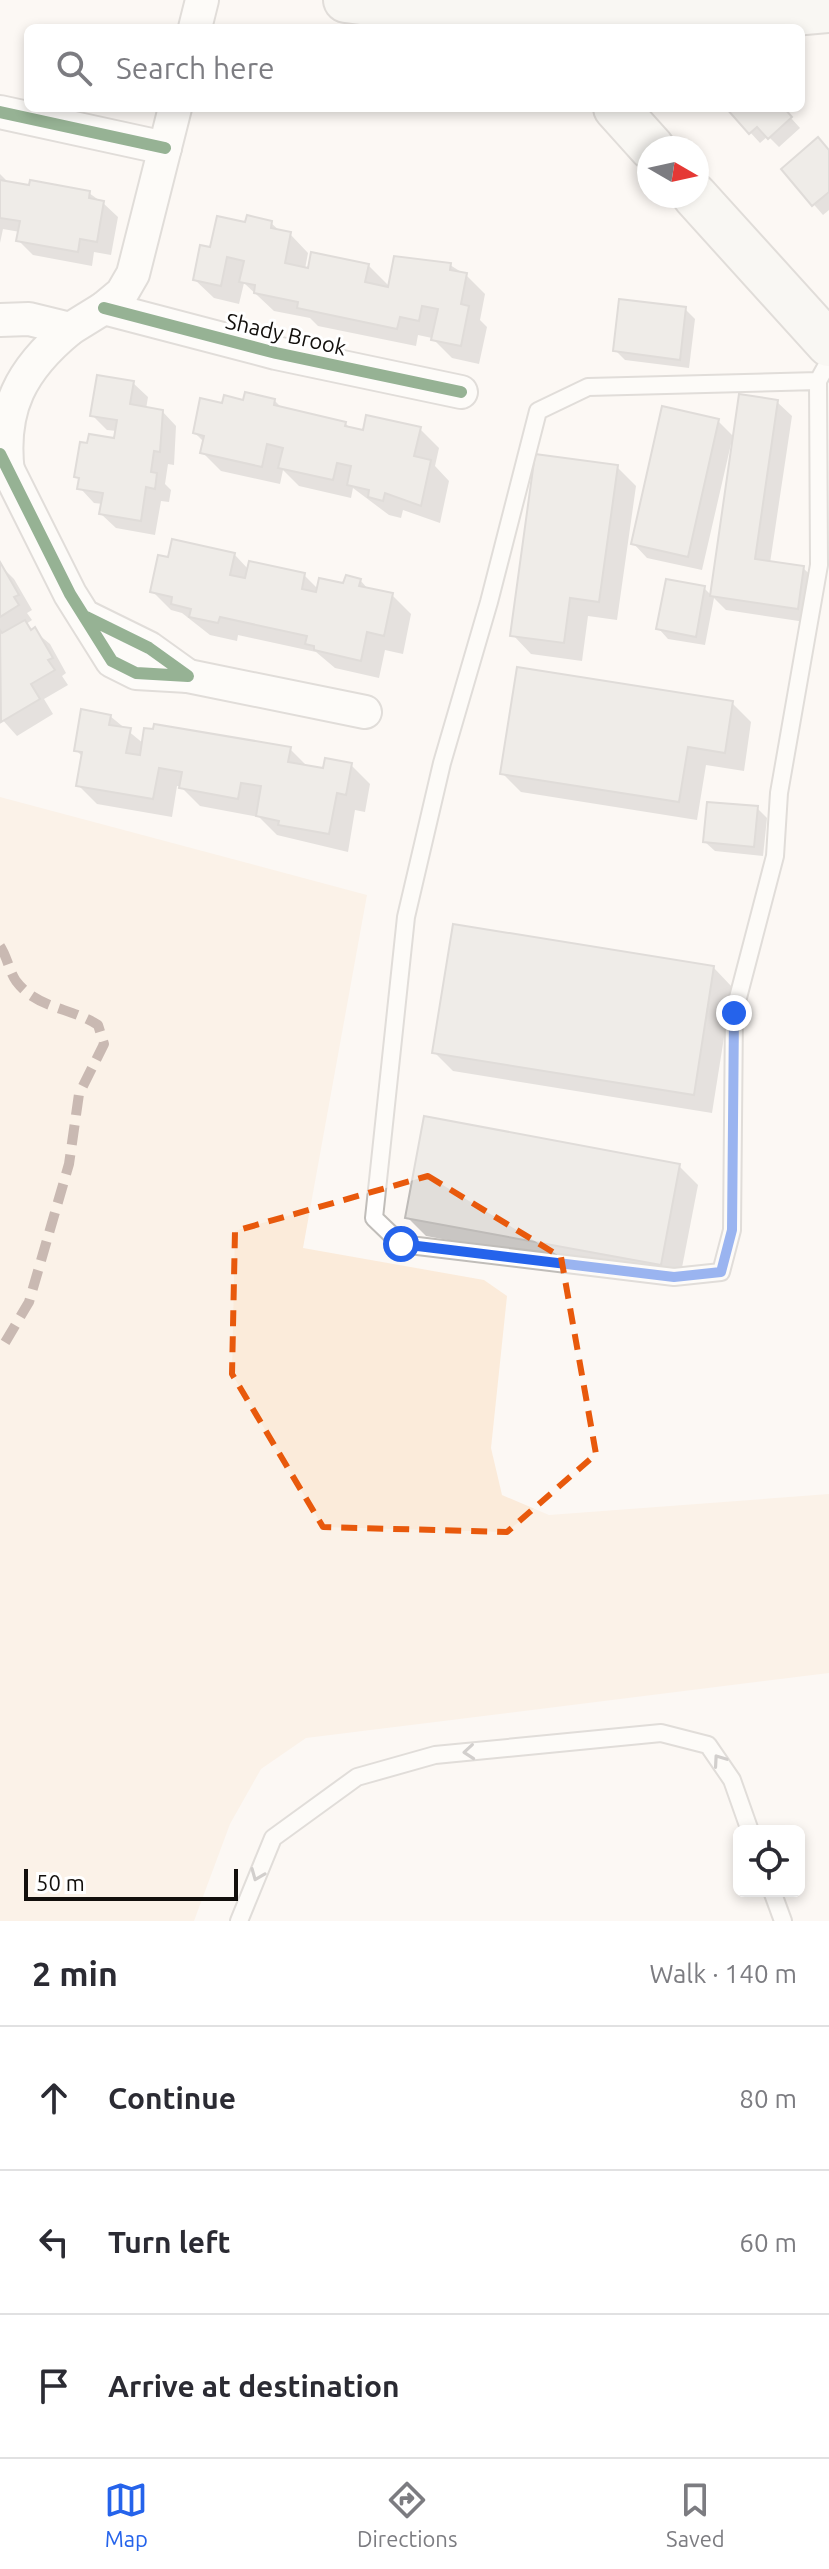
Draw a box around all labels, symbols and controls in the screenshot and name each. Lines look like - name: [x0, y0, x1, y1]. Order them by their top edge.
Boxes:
- search box: [24, 24, 805, 112]
- icon: search: [52, 46, 96, 90]
- text: Search here: [116, 51, 275, 85]
- north arrow: [637, 136, 709, 208]
- street label: Shady Brook: [223, 307, 349, 360]
- route end: [716, 995, 752, 1031]
- route start: [383, 1226, 419, 1262]
- one-way arrow: [462, 1743, 475, 1760]
- one-way arrow: [714, 1755, 729, 1769]
- map controls: [733, 1825, 805, 1897]
- button: locate: [733, 1825, 805, 1897]
- scale bar: [24, 1865, 238, 1901]
- one-way arrow: [250, 1867, 267, 1881]
- text: 50 m: [36, 1870, 85, 1895]
- text: 2 min: [32, 1954, 118, 1992]
- text: Walk · 140 m: [649, 1959, 797, 1988]
- icon: ahead: [32, 2076, 76, 2120]
- text: Continue: [108, 2081, 236, 2115]
- text: 80 m: [739, 2084, 797, 2113]
- icon: left: [32, 2220, 76, 2264]
- text: Turn left: [108, 2225, 230, 2259]
- text: 60 m: [739, 2228, 797, 2257]
- icon: arrive: [32, 2364, 76, 2408]
- text: Arrive at destination: [108, 2369, 400, 2403]
- tab: Map: [104, 2478, 148, 2551]
- tab: Directions: [357, 2478, 457, 2551]
- tab: Saved: [666, 2478, 725, 2551]

